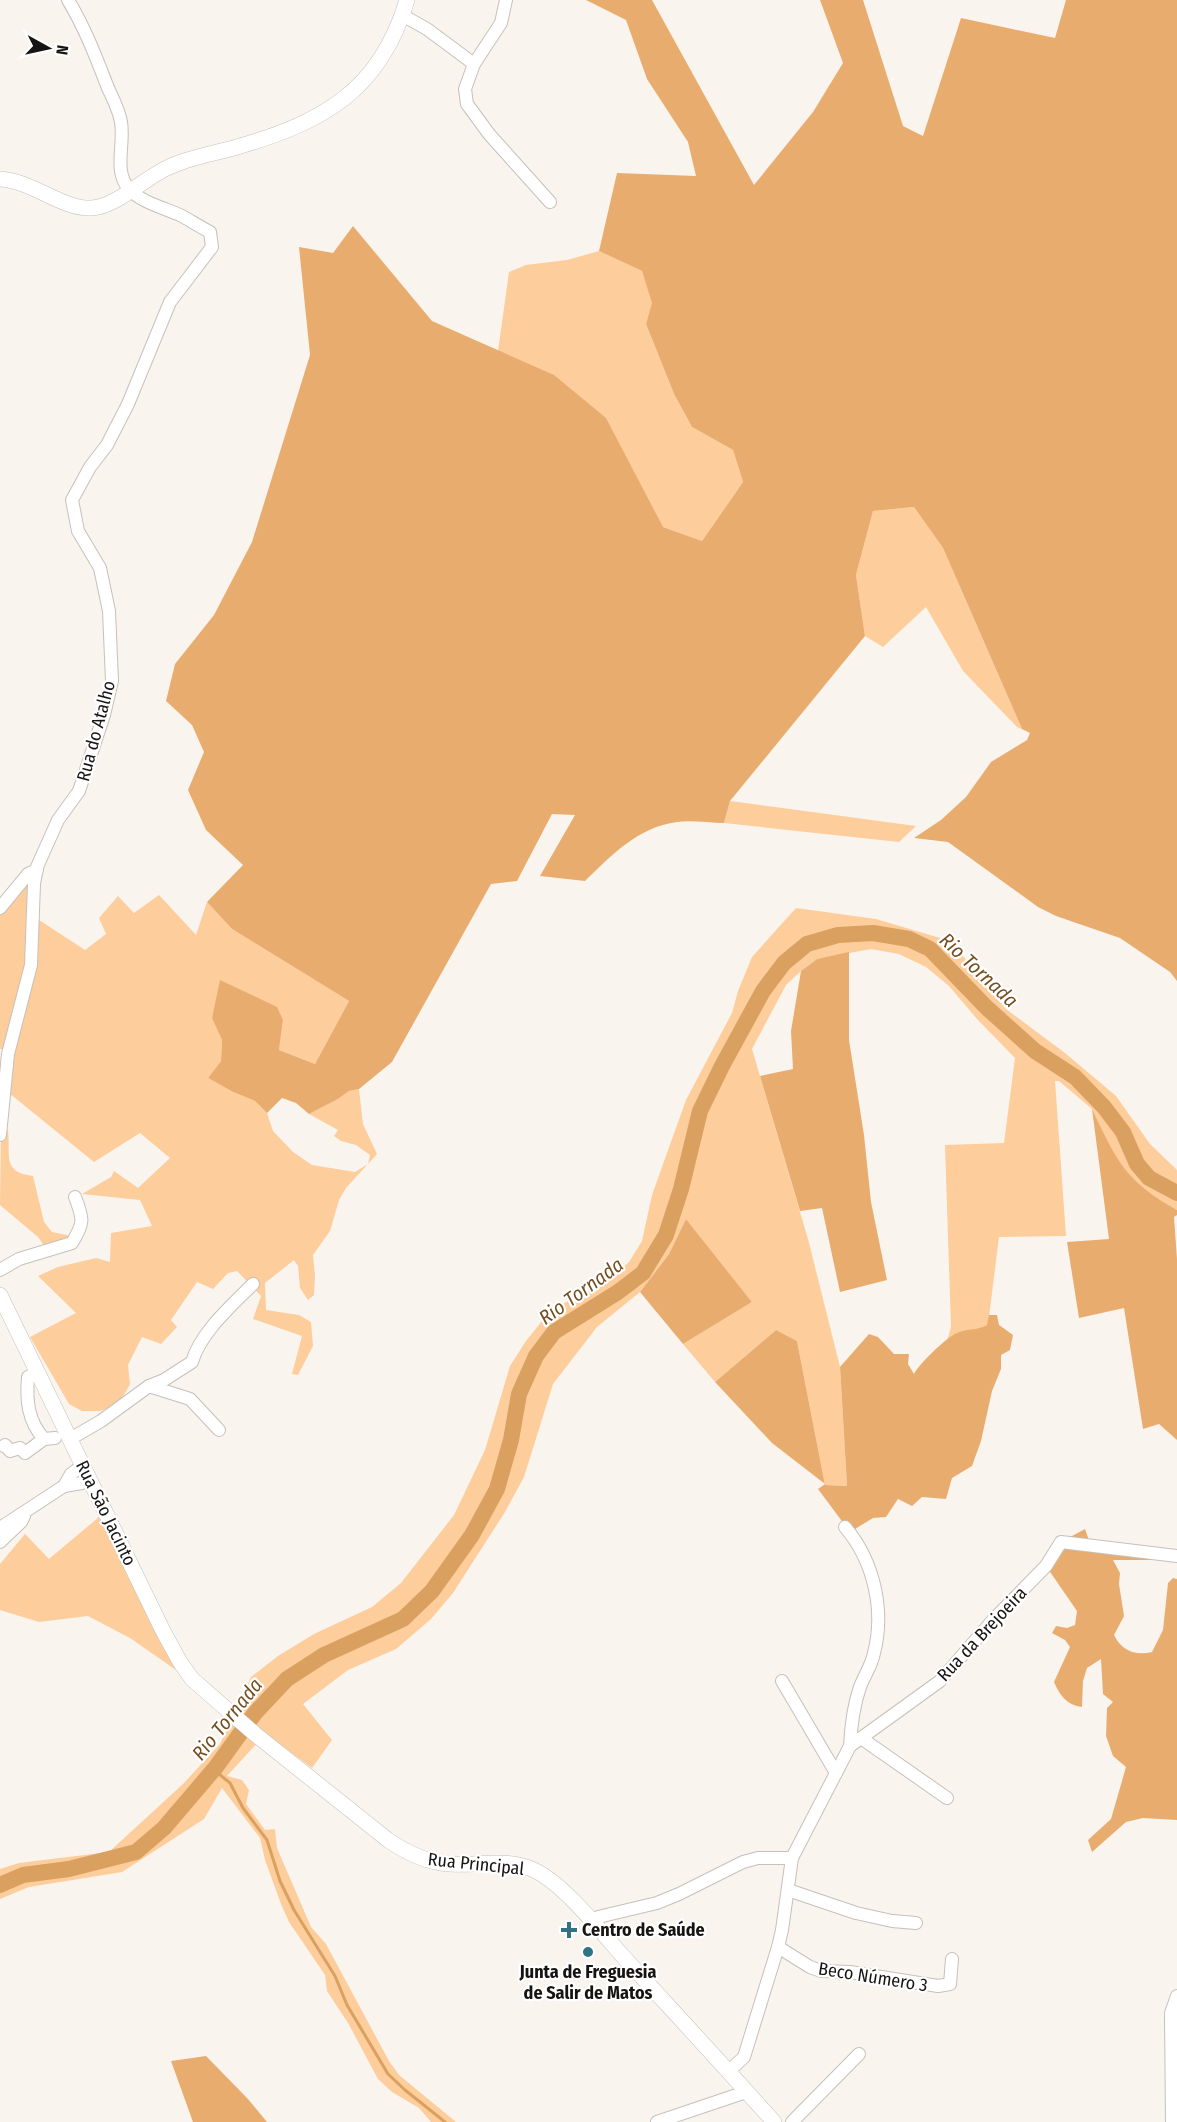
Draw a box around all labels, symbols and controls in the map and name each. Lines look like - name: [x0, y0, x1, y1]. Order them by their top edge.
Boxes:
- north arrow: [18, 18, 78, 78]
- text: N: [52, 44, 72, 56]
- street label: Rua do Atalho: [72, 678, 120, 784]
- water label: Rio Tornada: [935, 928, 1023, 1012]
- water label: Rio Tornada: [534, 1252, 628, 1330]
- street label: Rua São Jacinto: [71, 1457, 141, 1569]
- street label: Rua da Brejoeira: [933, 1582, 1032, 1686]
- water label: Rio Tornada: [187, 1673, 267, 1765]
- street label: Rua Principal: [427, 1848, 525, 1880]
- place label: Centro de Saúde: [582, 1919, 705, 1941]
- marker: Centro de Saúde: [560, 1921, 578, 1939]
- marker: Junta de Freguesia de Salir de Matos: [581, 1945, 595, 1959]
- street label: Beco Número 3: [817, 1957, 929, 1997]
- place label: Junta de Freguesia de Salir de Matos: [519, 1961, 656, 2004]

